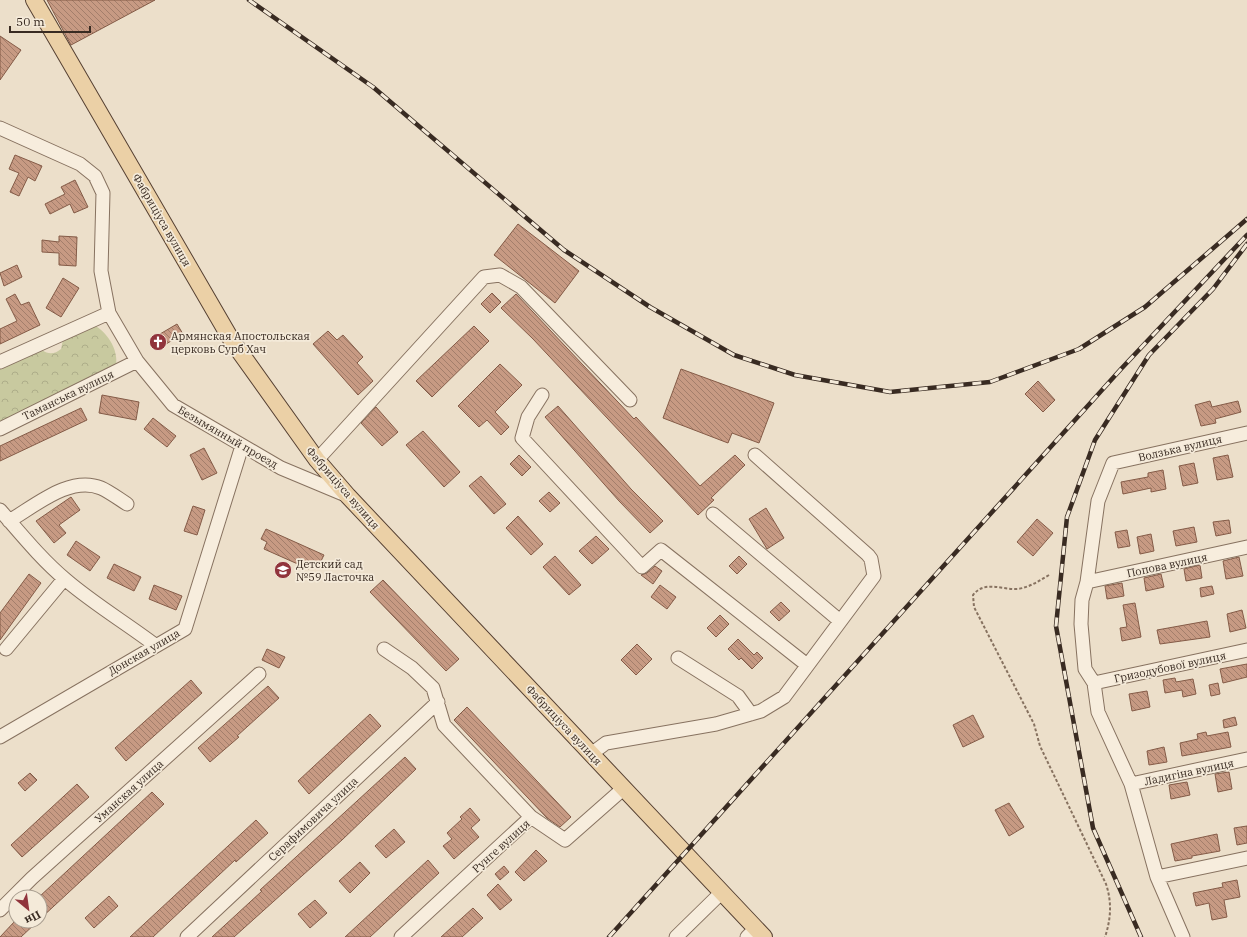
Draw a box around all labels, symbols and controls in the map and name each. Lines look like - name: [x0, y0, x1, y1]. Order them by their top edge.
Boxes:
- scale bar: [10, 8, 90, 34]
- text: 50 m: [16, 14, 45, 29]
- street label: Фабриціуса вулиця: [130, 171, 194, 269]
- place label: Армянская Апостольская церковь Сурб Хач: [171, 329, 310, 356]
- church icon: Армянская Апостольская церковь Сурб Хач: [148, 332, 168, 352]
- street label: Таманська вулиця: [20, 367, 116, 423]
- street label: Безымянный проезд: [175, 403, 281, 472]
- street label: Волзька вулиця: [1137, 432, 1223, 464]
- street label: Фабриціуса вулиця: [303, 444, 383, 532]
- street label: Попова вулиця: [1125, 550, 1209, 580]
- place label: Детский сад №59 Ласточка: [296, 557, 374, 584]
- school or university icon: Детский сад №59 Ласточка: [273, 560, 293, 580]
- street label: Донская улица: [106, 626, 182, 678]
- street label: Гризодубової вулиця: [1113, 648, 1227, 686]
- street label: Фабриціуса вулиця: [523, 682, 605, 768]
- street label: Уманская улица: [92, 756, 166, 826]
- street label: Ладигіна вулиця: [1143, 756, 1235, 788]
- street label: Серафимовича улица: [265, 774, 361, 864]
- street label: Рунге вулиця: [469, 816, 533, 876]
- north arrow: [8, 889, 48, 929]
- text: Пн: [22, 908, 43, 928]

